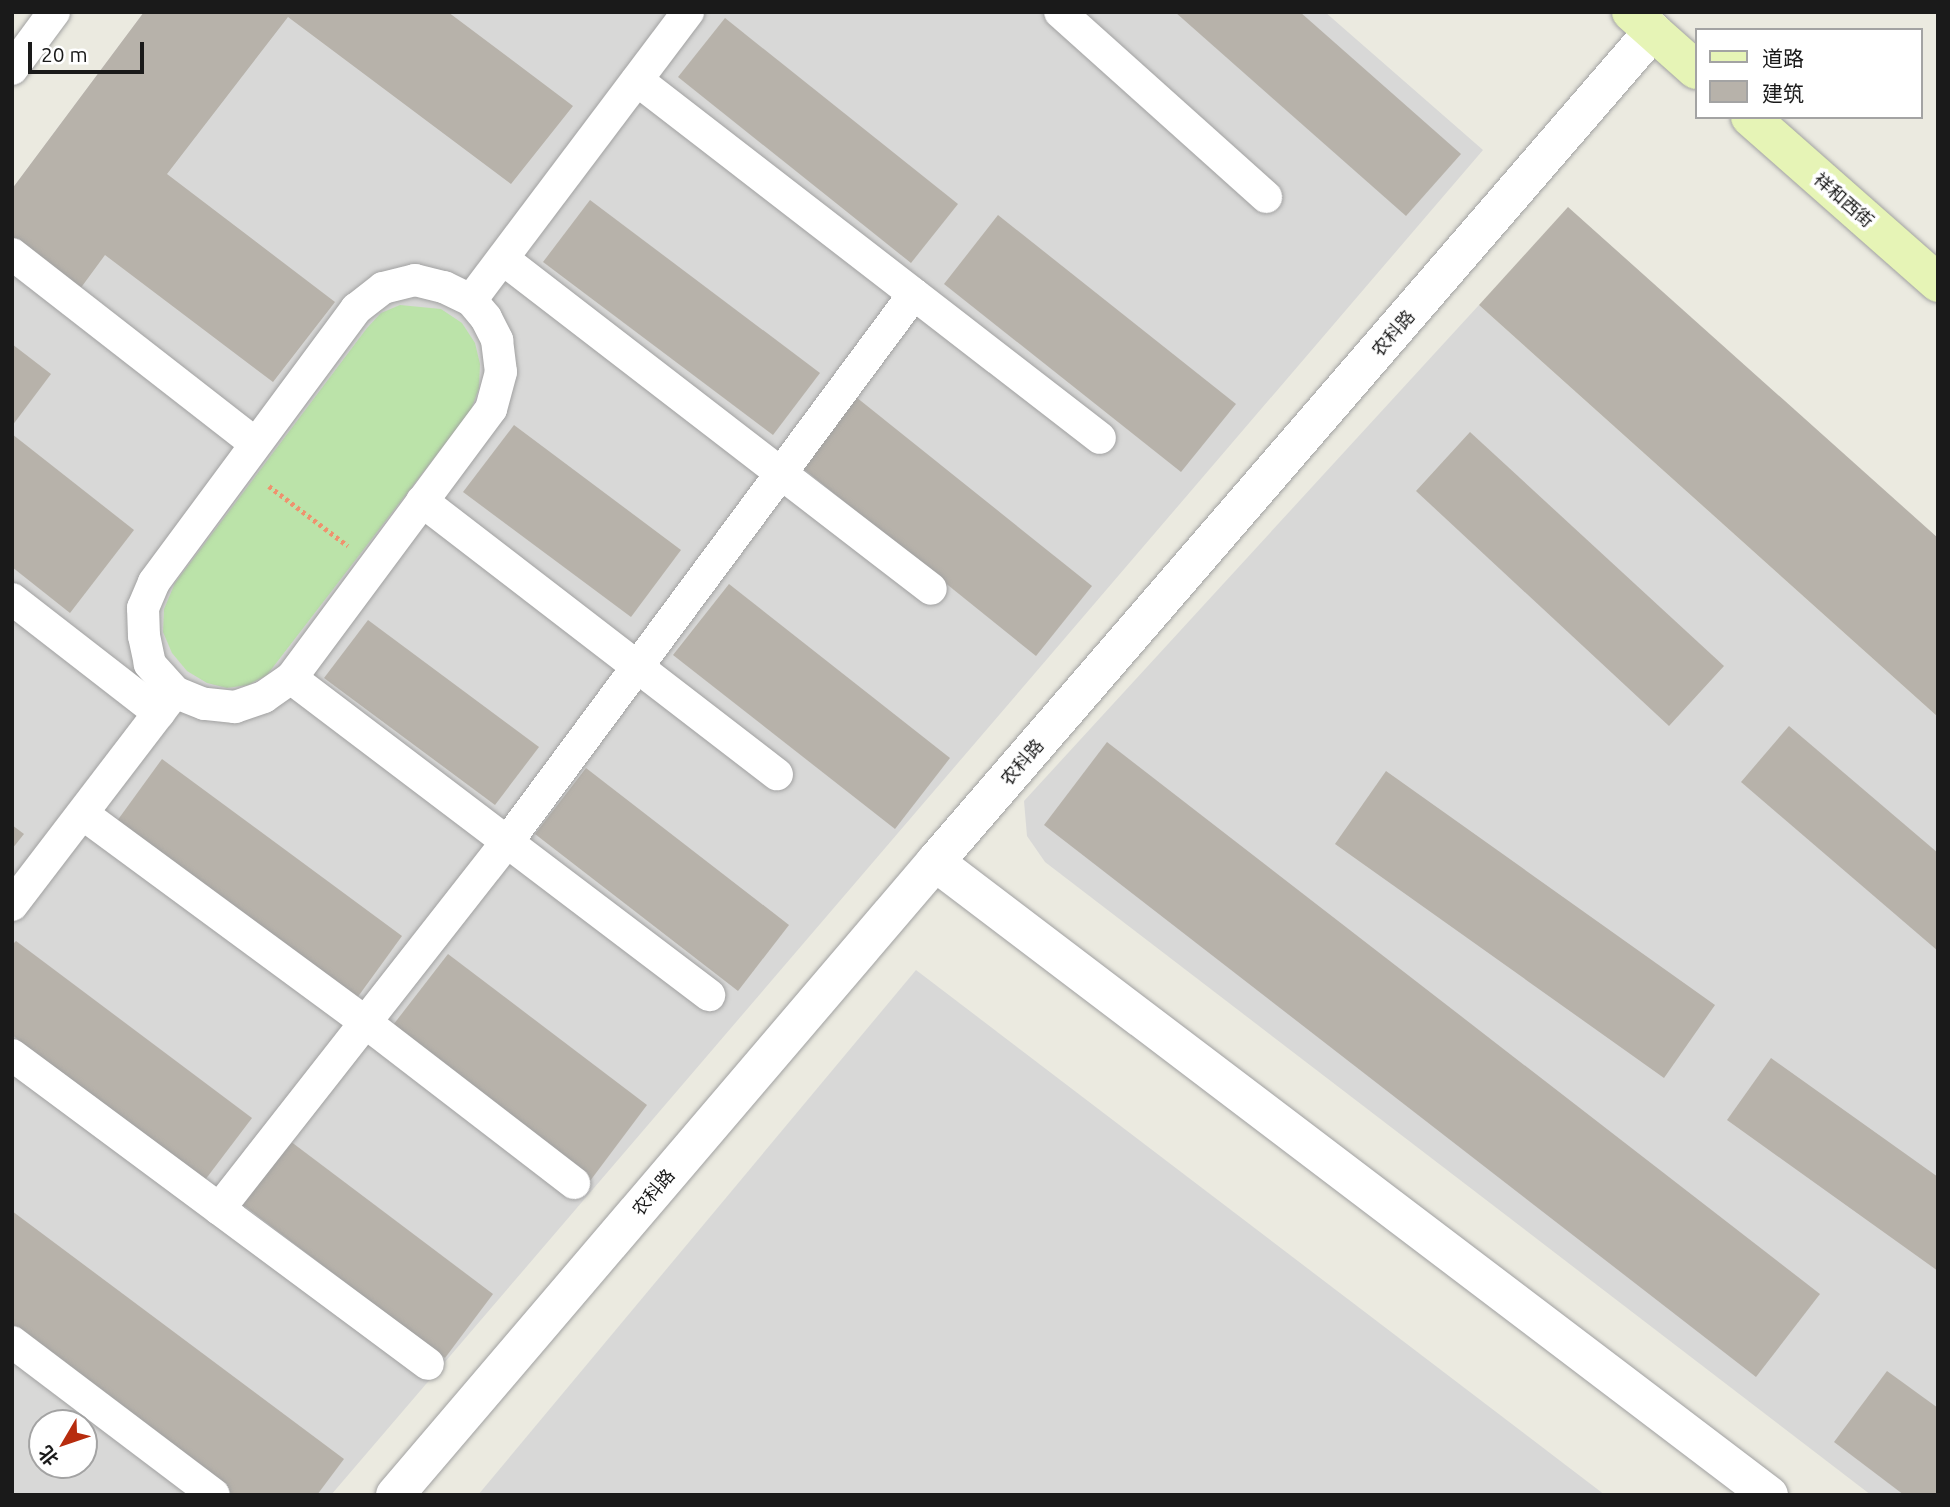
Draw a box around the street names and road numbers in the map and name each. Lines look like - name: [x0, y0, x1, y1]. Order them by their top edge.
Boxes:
- street label: 祥和西街: [1810, 168, 1878, 232]
- street label: 农科路: [1367, 306, 1419, 360]
- street label: 农科路: [996, 735, 1048, 789]
- street label: 农科路: [627, 1164, 679, 1220]

